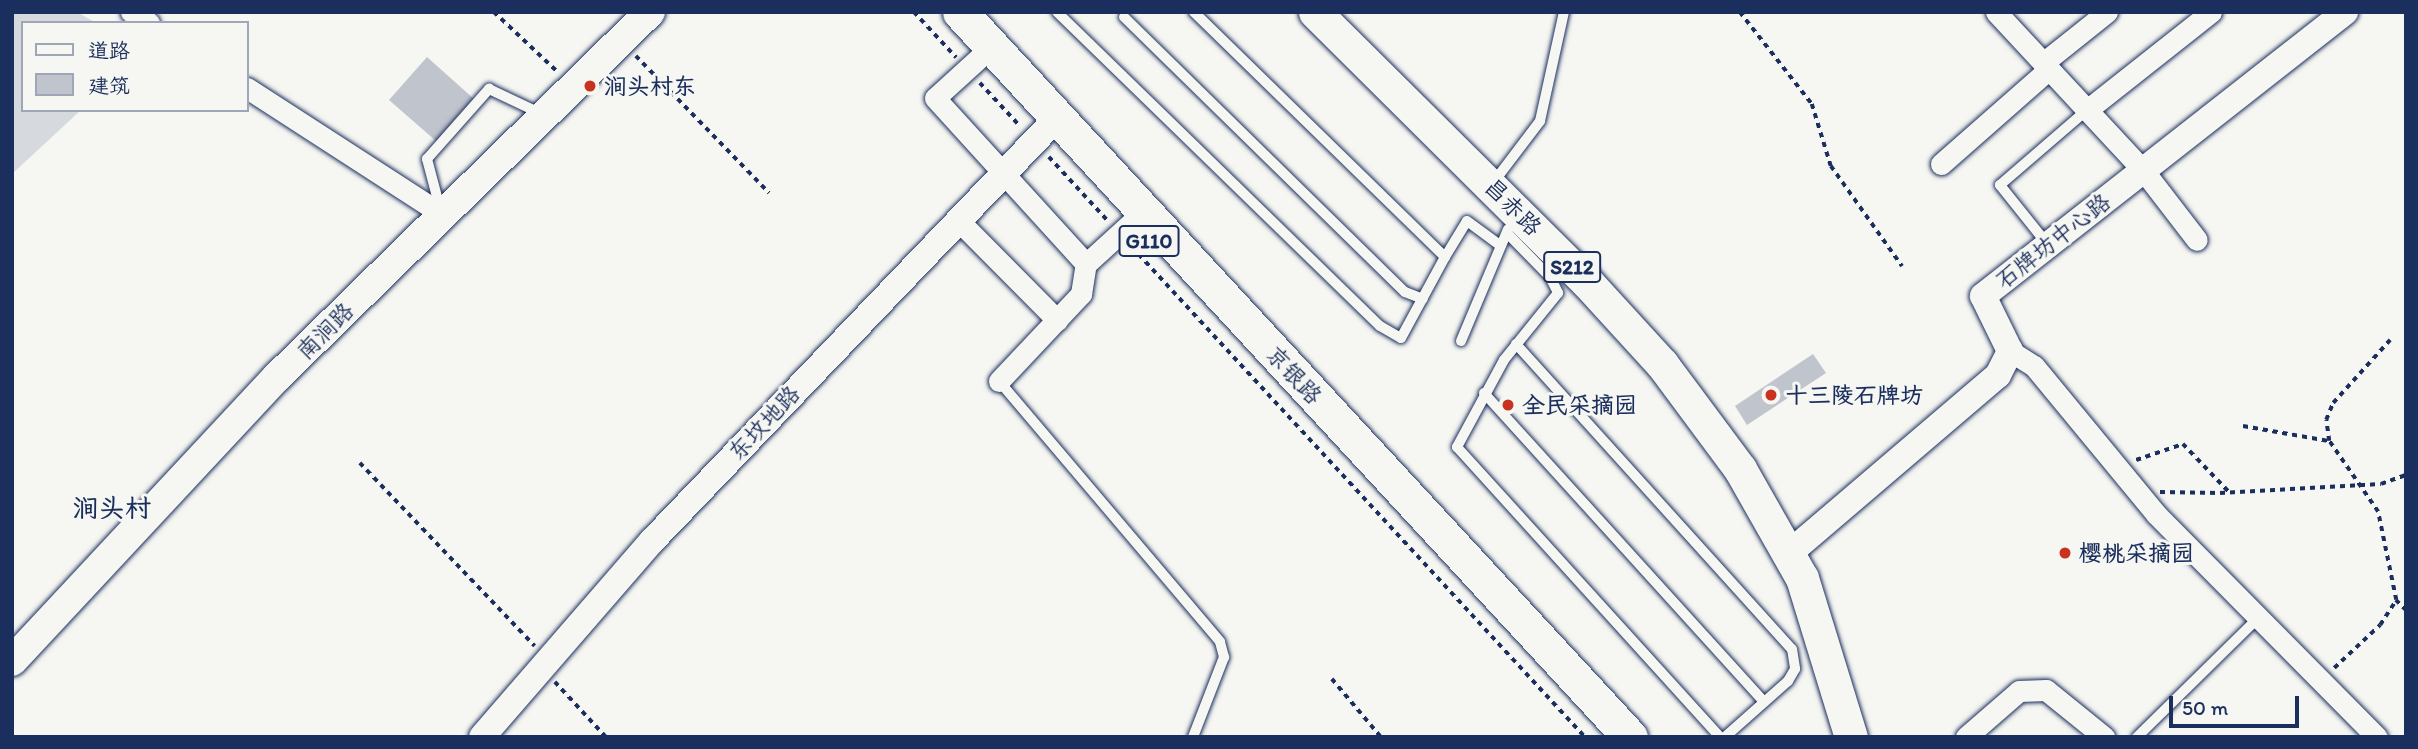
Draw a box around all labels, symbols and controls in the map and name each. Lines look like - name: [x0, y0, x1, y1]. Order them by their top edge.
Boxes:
- legend: [21, 21, 248, 112]
- text: 道路: [88, 38, 130, 63]
- place label: 涧头村东: [604, 72, 696, 100]
- text: 建筑: [88, 73, 130, 98]
- marker: 涧头村东: [582, 78, 598, 94]
- street label: 昌赤路: [1479, 173, 1547, 241]
- street label: 石牌坊中心路: [1990, 188, 2116, 294]
- road number: G110: [1118, 224, 1180, 258]
- road number: S212: [1542, 250, 1602, 284]
- street label: 南涧路: [291, 297, 359, 365]
- street label: 京银路: [1260, 340, 1328, 410]
- street label: 东坟地路: [723, 380, 805, 466]
- place label: 十三陵石牌坊: [1785, 381, 1923, 409]
- marker: 十三陵石牌坊: [1763, 387, 1779, 403]
- place label: 全民采摘园: [1522, 391, 1637, 419]
- marker: 全民采摘园: [1500, 397, 1516, 413]
- district label: 涧头村: [73, 493, 151, 525]
- place label: 樱桃采摘园: [2079, 539, 2194, 567]
- marker: 樱桃采摘园: [2057, 545, 2073, 561]
- scale bar: [2173, 682, 2302, 726]
- text: 50 m: [2182, 695, 2228, 720]

